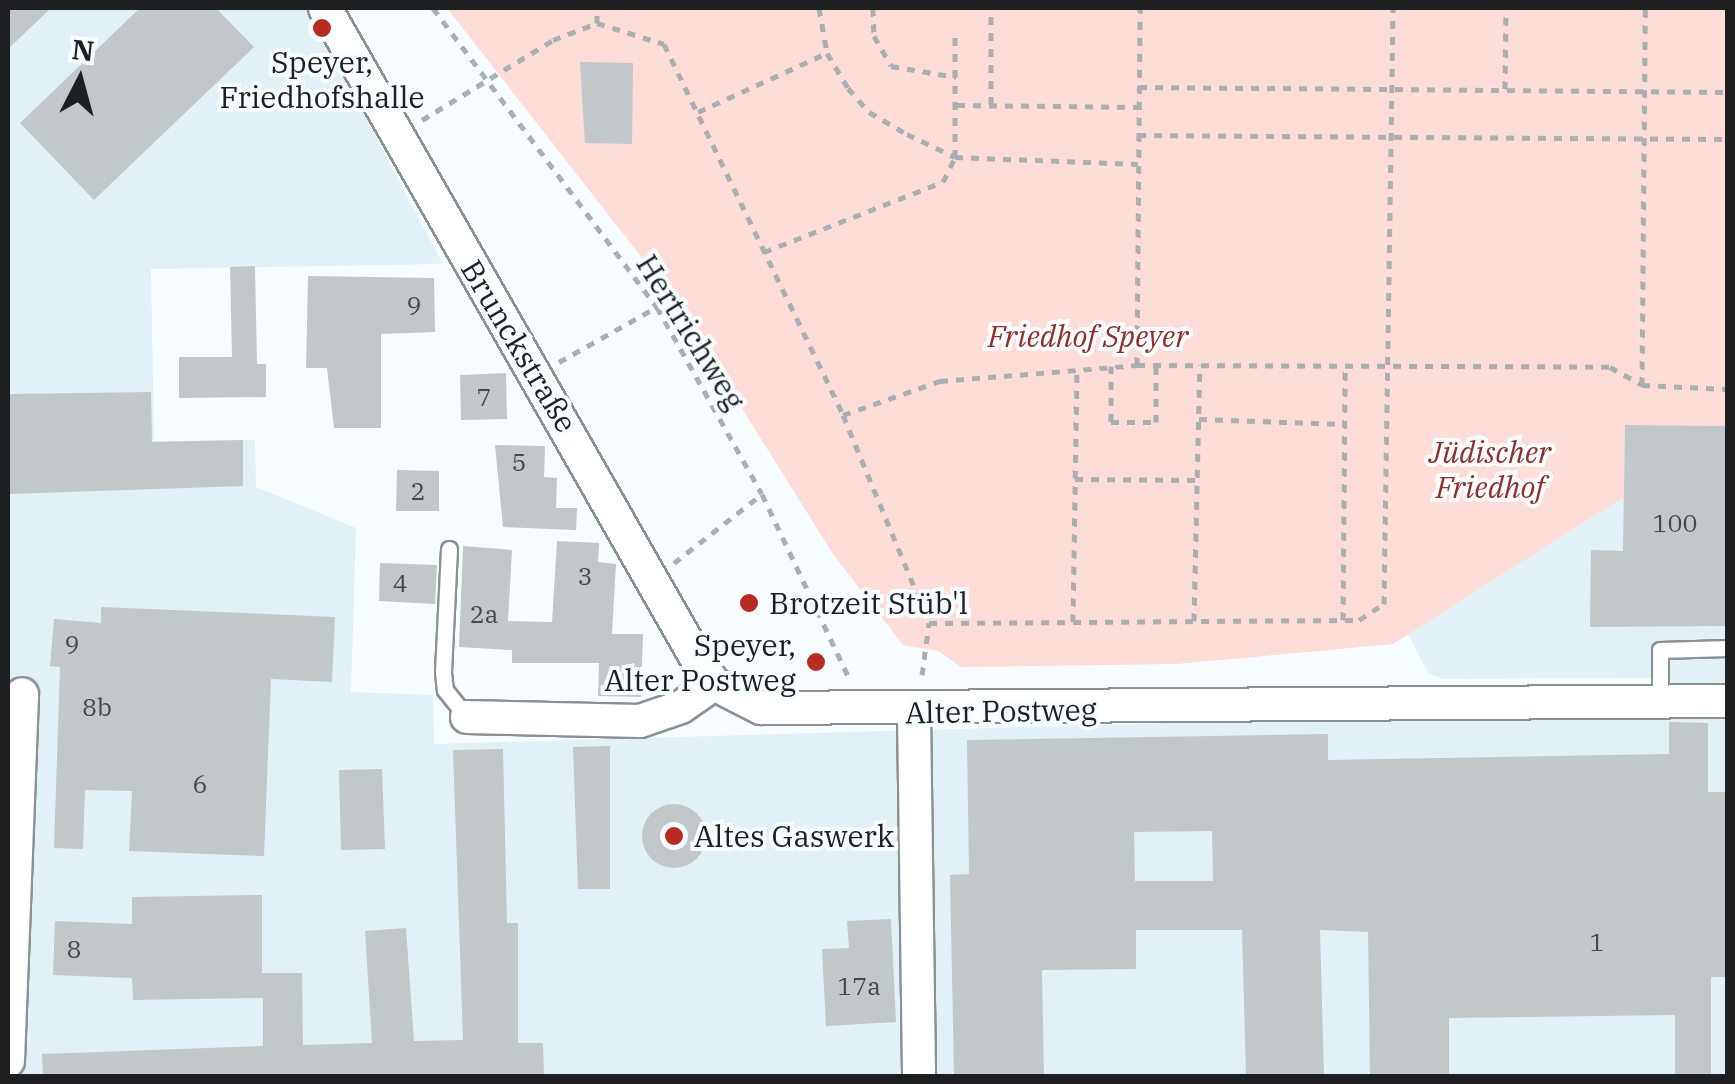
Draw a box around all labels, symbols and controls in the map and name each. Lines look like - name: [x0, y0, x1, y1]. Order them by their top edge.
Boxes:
- marker: Speyer, Friedhofshalle: [311, 17, 333, 39]
- north arrow: [30, 30, 130, 130]
- text: N: [70, 30, 96, 69]
- place label: Speyer, Friedhofshalle: [220, 44, 424, 114]
- street label: Hertrichweg: [629, 248, 753, 416]
- street label: Brunckstraße: [453, 253, 585, 439]
- house number: 9: [407, 290, 421, 320]
- park label: Friedhof Speyer: [988, 318, 1188, 354]
- house number: 7: [477, 382, 491, 412]
- park label: Jüdischer Friedhof: [1429, 434, 1551, 504]
- house number: 5: [512, 447, 526, 477]
- house number: 2: [411, 476, 425, 506]
- house number: 100: [1653, 508, 1697, 538]
- house number: 3: [578, 561, 592, 591]
- house number: 4: [393, 568, 407, 598]
- place label: Brotzeit Stüb'l: [769, 585, 968, 621]
- marker: Brotzeit Stüb'l: [738, 592, 760, 614]
- house number: 2a: [470, 599, 498, 629]
- place label: Speyer, Alter Postweg: [604, 627, 796, 698]
- house number: 9: [65, 629, 79, 659]
- marker: Speyer, Alter Postweg: [805, 651, 827, 673]
- street label: Alter Postweg: [905, 691, 1097, 731]
- house number: 8b: [82, 692, 112, 722]
- house number: 6: [193, 769, 207, 799]
- place label: Altes Gaswerk: [694, 818, 894, 854]
- marker: Altes Gaswerk: [663, 825, 685, 847]
- house number: 1: [1590, 927, 1604, 957]
- house number: 8: [67, 934, 81, 964]
- house number: 17a: [837, 971, 881, 1001]

